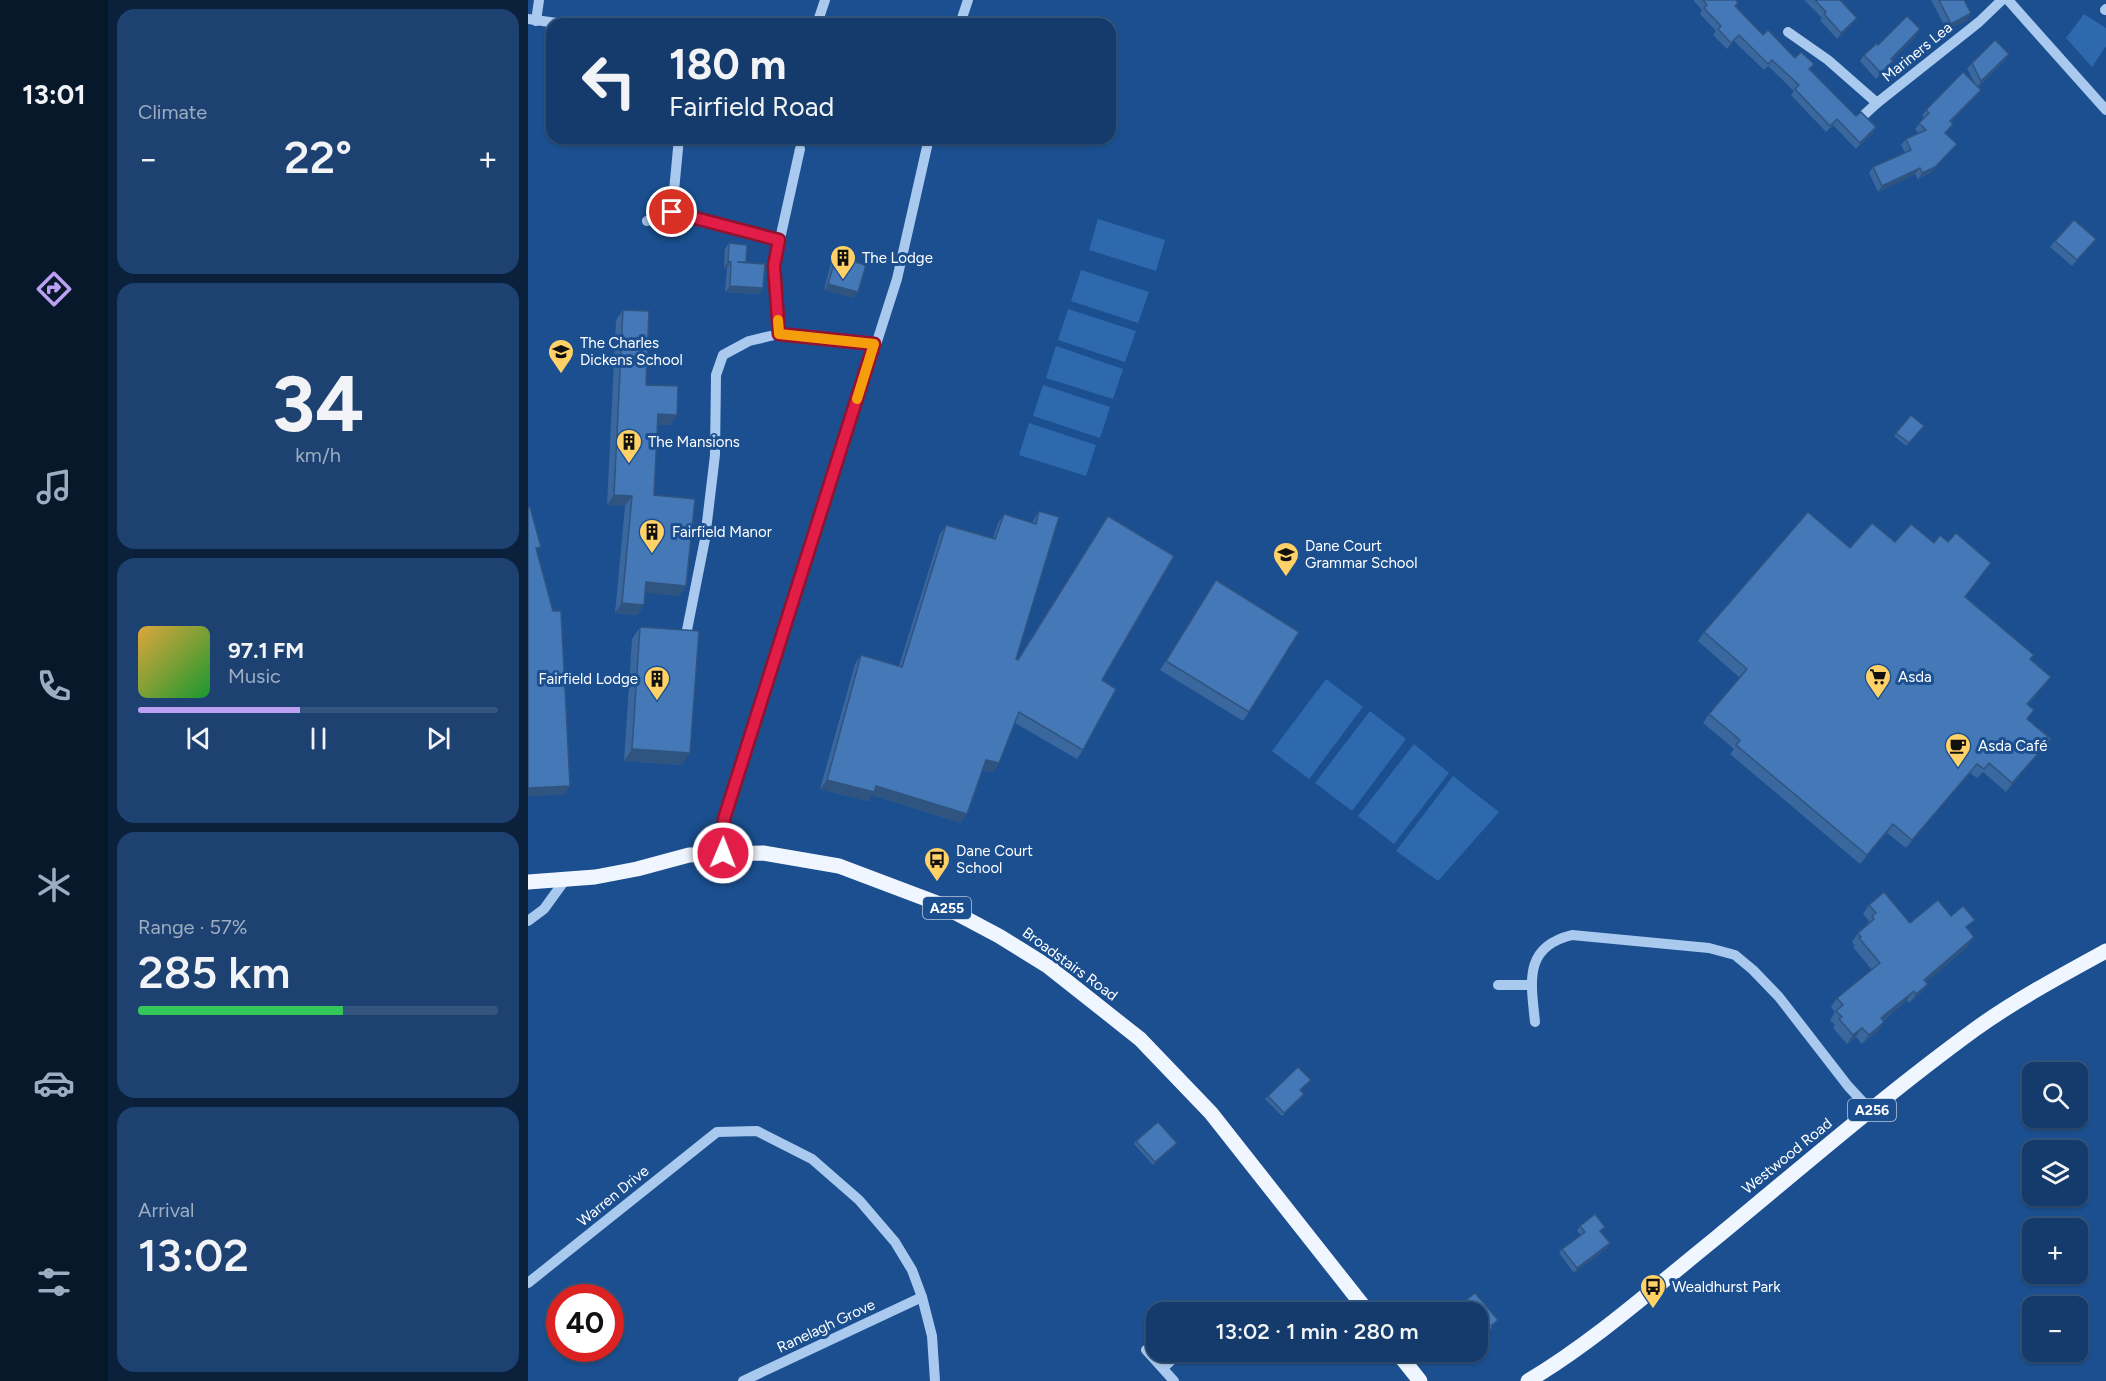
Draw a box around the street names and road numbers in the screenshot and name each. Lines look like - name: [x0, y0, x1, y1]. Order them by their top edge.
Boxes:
- street label: Mariners Lea: [1878, 18, 1956, 86]
- road number: A255: [923, 897, 971, 919]
- street label: Broadstairs Road: [1019, 923, 1121, 1005]
- road number: A256: [1848, 1099, 1896, 1121]
- street label: Westwood Road: [1738, 1114, 1836, 1198]
- street label: Warren Drive: [574, 1162, 652, 1230]
- street label: Ranelagh Grove: [774, 1295, 878, 1357]

